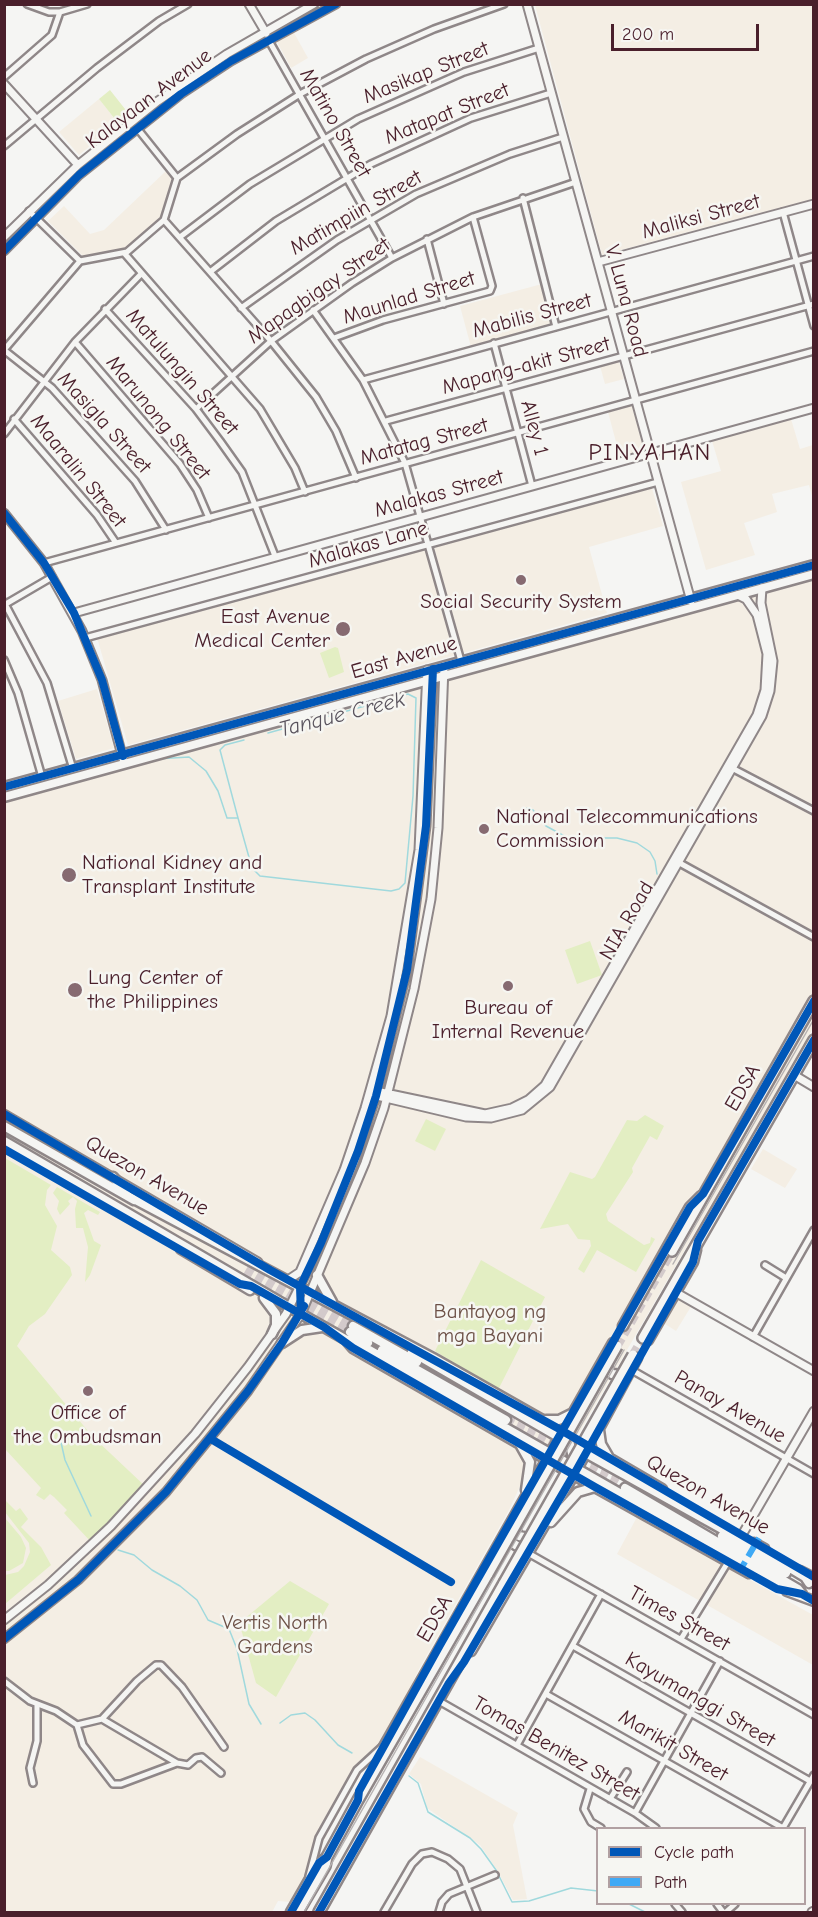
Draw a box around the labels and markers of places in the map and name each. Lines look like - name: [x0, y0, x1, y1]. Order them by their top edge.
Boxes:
- marker: Social Security System: [514, 573, 528, 587]
- place label: Social Security System: [420, 589, 622, 615]
- place label: East Avenue Medical Center: [194, 604, 330, 654]
- marker: East Avenue Medical Center: [334, 620, 352, 638]
- place label: National Telecommunications Commission: [496, 804, 758, 854]
- marker: National Telecommunications Commission: [477, 822, 491, 836]
- place label: National Kidney and Transplant Institute: [82, 850, 262, 900]
- marker: National Kidney and Transplant Institute: [60, 866, 78, 884]
- place label: Lung Center of the Philippines: [88, 965, 222, 1015]
- marker: Bureau of Internal Revenue: [501, 979, 515, 993]
- marker: Lung Center of the Philippines: [66, 981, 84, 999]
- place label: Bureau of Internal Revenue: [432, 995, 584, 1045]
- marker: Office of the Ombudsman: [81, 1384, 95, 1398]
- place label: Office of the Ombudsman: [14, 1400, 162, 1450]

